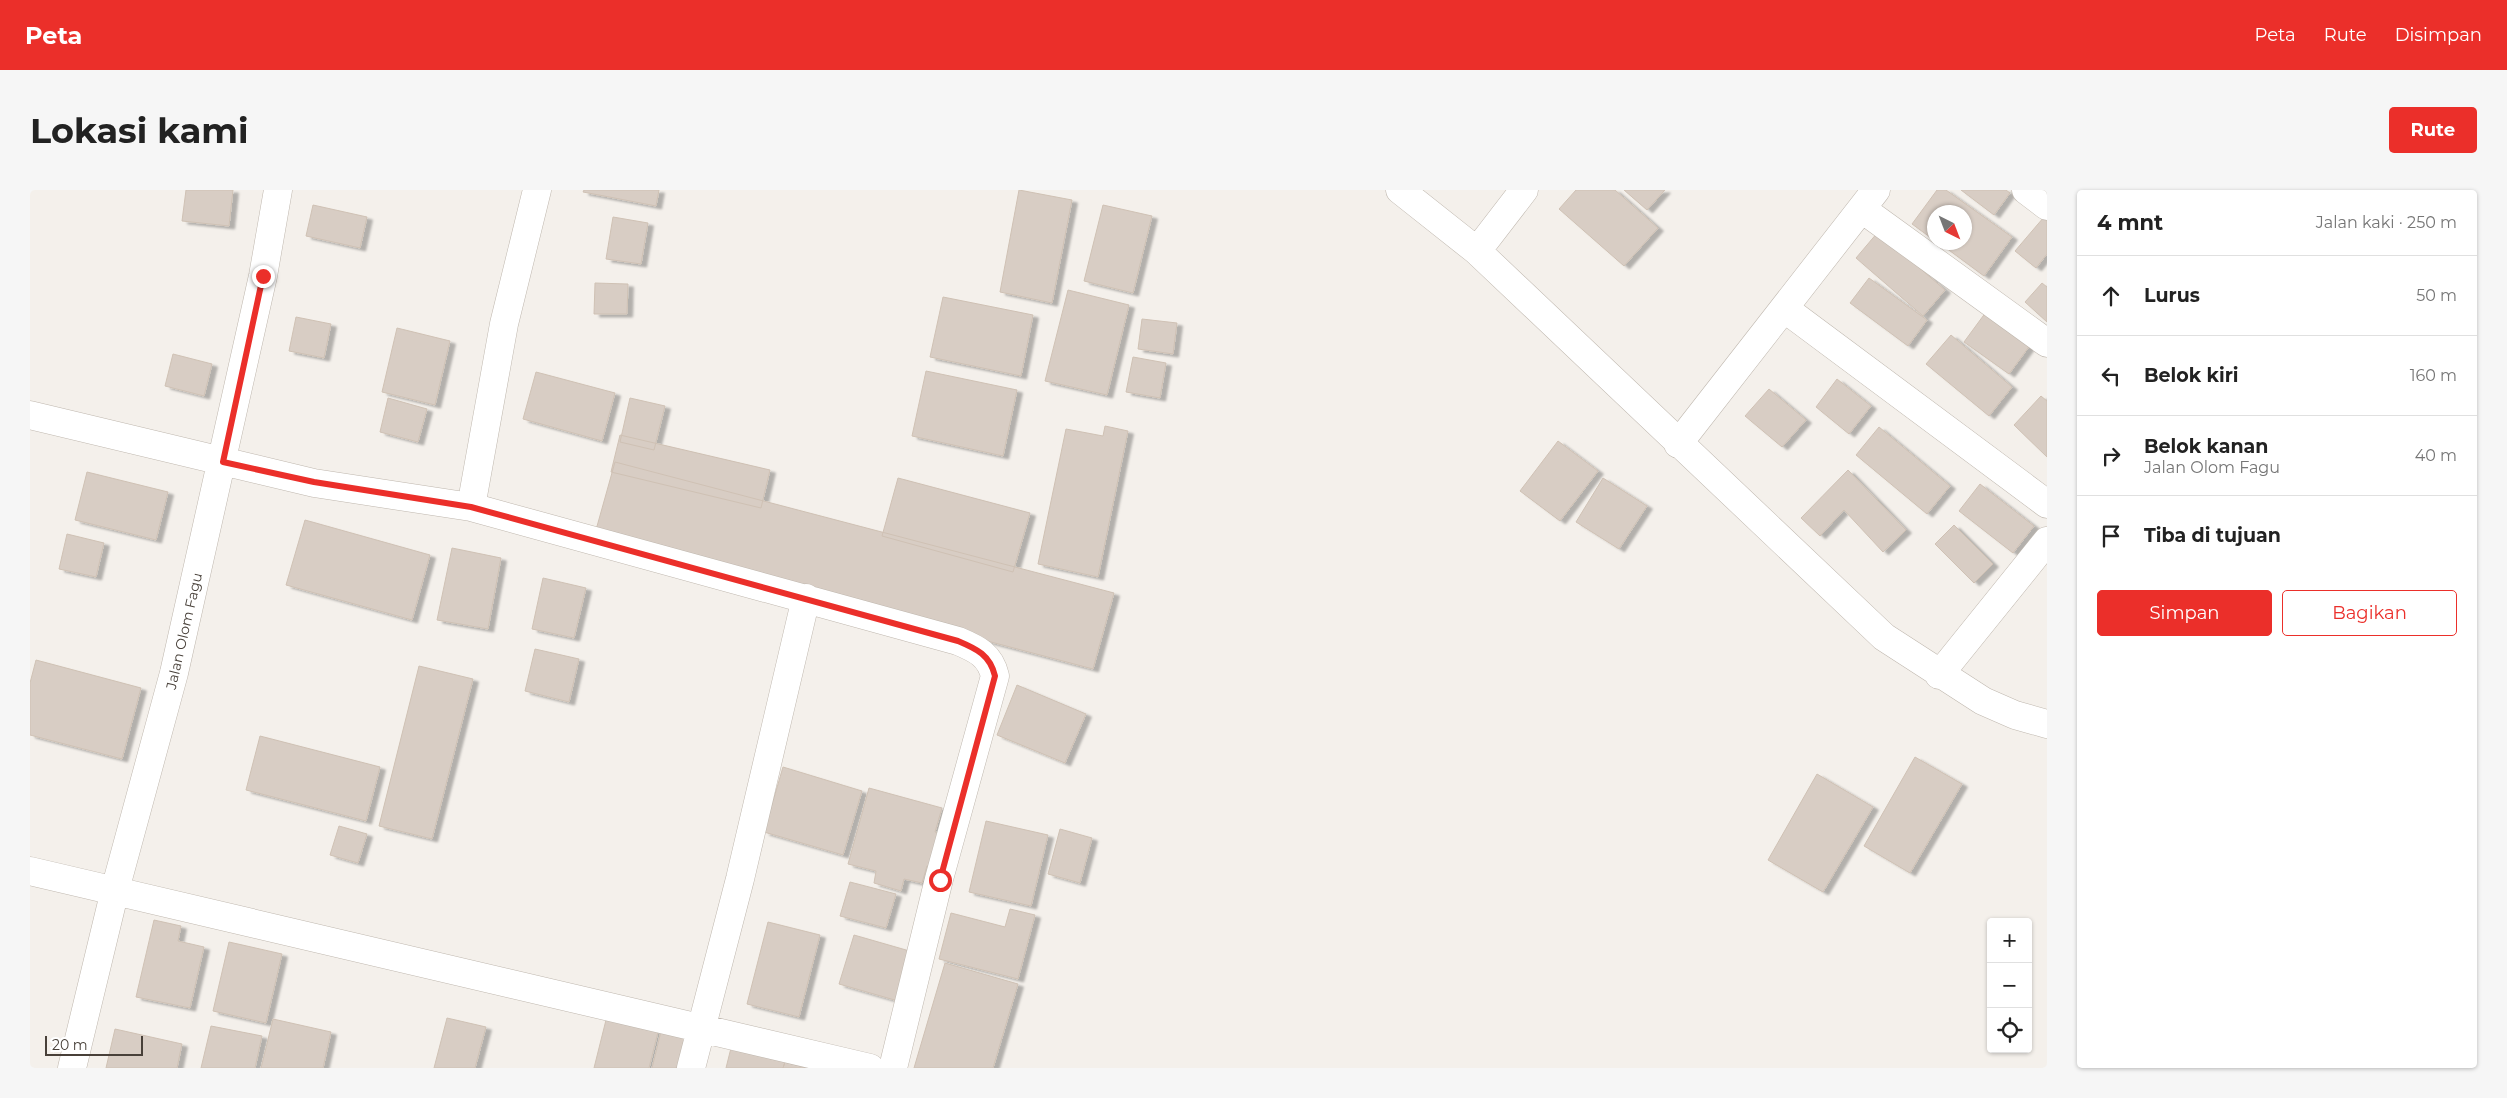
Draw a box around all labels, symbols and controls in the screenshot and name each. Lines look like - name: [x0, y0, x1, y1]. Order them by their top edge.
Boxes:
- text: Peta: [25, 21, 82, 50]
- text: Peta: [2255, 24, 2296, 46]
- text: Rute: [2324, 24, 2367, 46]
- text: Disimpan: [2395, 24, 2482, 46]
- button: Rute: [2389, 107, 2477, 153]
- text: Lokasi kami: [30, 109, 249, 152]
- north arrow: [1927, 205, 1972, 250]
- text: 4 mnt: [2097, 210, 2163, 235]
- text: Jalan kaki · 250 m: [2316, 213, 2457, 232]
- route end: [252, 265, 275, 288]
- icon: ahead: [2097, 282, 2125, 310]
- text: Lurus: [2144, 284, 2200, 307]
- text: 50 m: [2416, 286, 2457, 305]
- icon: left: [2097, 362, 2125, 390]
- text: Belok kiri: [2144, 364, 2239, 387]
- text: 160 m: [2410, 366, 2457, 385]
- text: Belok kanan: [2144, 435, 2268, 458]
- icon: right: [2097, 442, 2125, 470]
- text: 40 m: [2415, 446, 2457, 465]
- text: Jalan Olom Fagu: [2144, 458, 2280, 477]
- icon: arrive: [2097, 522, 2125, 550]
- text: Tiba di tujuan: [2144, 524, 2281, 547]
- street label: Jalan Olom Fagu: [162, 571, 206, 692]
- button: Simpan: [2097, 590, 2272, 636]
- button: Bagikan: [2282, 590, 2457, 636]
- route start: [929, 869, 952, 892]
- map controls: [1987, 918, 2032, 1053]
- button: +: [1987, 918, 2032, 963]
- button: −: [1987, 963, 2032, 1008]
- button: locate: [1987, 1008, 2032, 1053]
- scale bar: [45, 1033, 142, 1056]
- text: 20 m: [52, 1036, 88, 1054]

